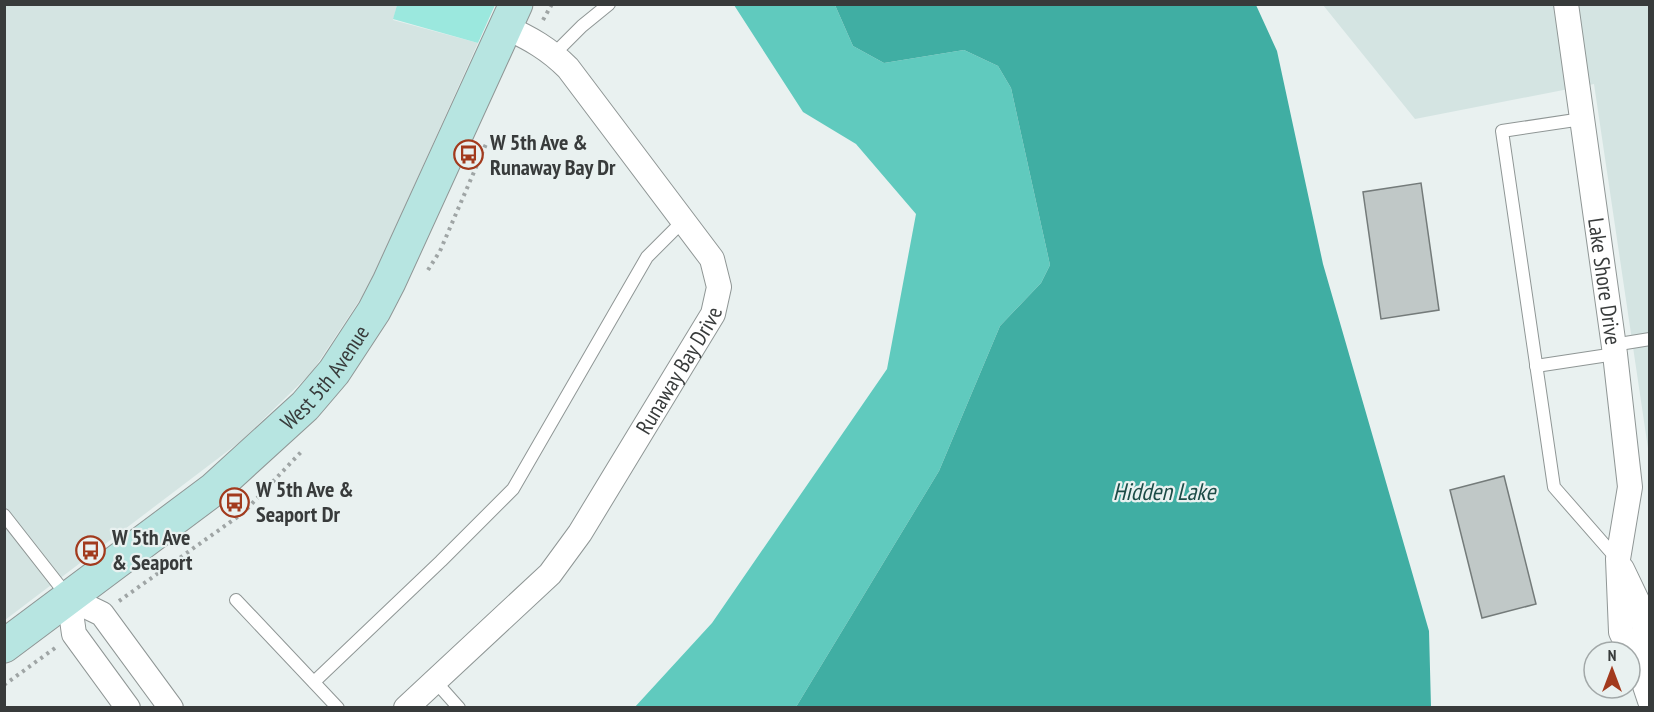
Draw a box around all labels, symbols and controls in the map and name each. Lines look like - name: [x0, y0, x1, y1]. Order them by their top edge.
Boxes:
- place label: W 5th Ave & Runaway Bay Dr: [489, 128, 616, 181]
- bus stop icon: W 5th Ave & Runaway Bay Dr: [453, 139, 485, 171]
- street label: Lake Shore Drive: [1582, 216, 1628, 347]
- street label: Runaway Bay Drive: [629, 305, 728, 439]
- street label: West 5th Avenue: [274, 320, 375, 436]
- place label: W 5th Ave & Seaport Dr: [255, 475, 354, 528]
- water label: Hidden Lake: [1113, 476, 1217, 507]
- bus stop icon: W 5th Ave & Seaport Dr: [219, 486, 251, 518]
- place label: W 5th Ave & Seaport: [111, 523, 193, 576]
- bus stop icon: W 5th Ave & Seaport: [75, 534, 107, 566]
- north arrow: [1582, 640, 1642, 700]
- text: N: [1608, 645, 1616, 665]

